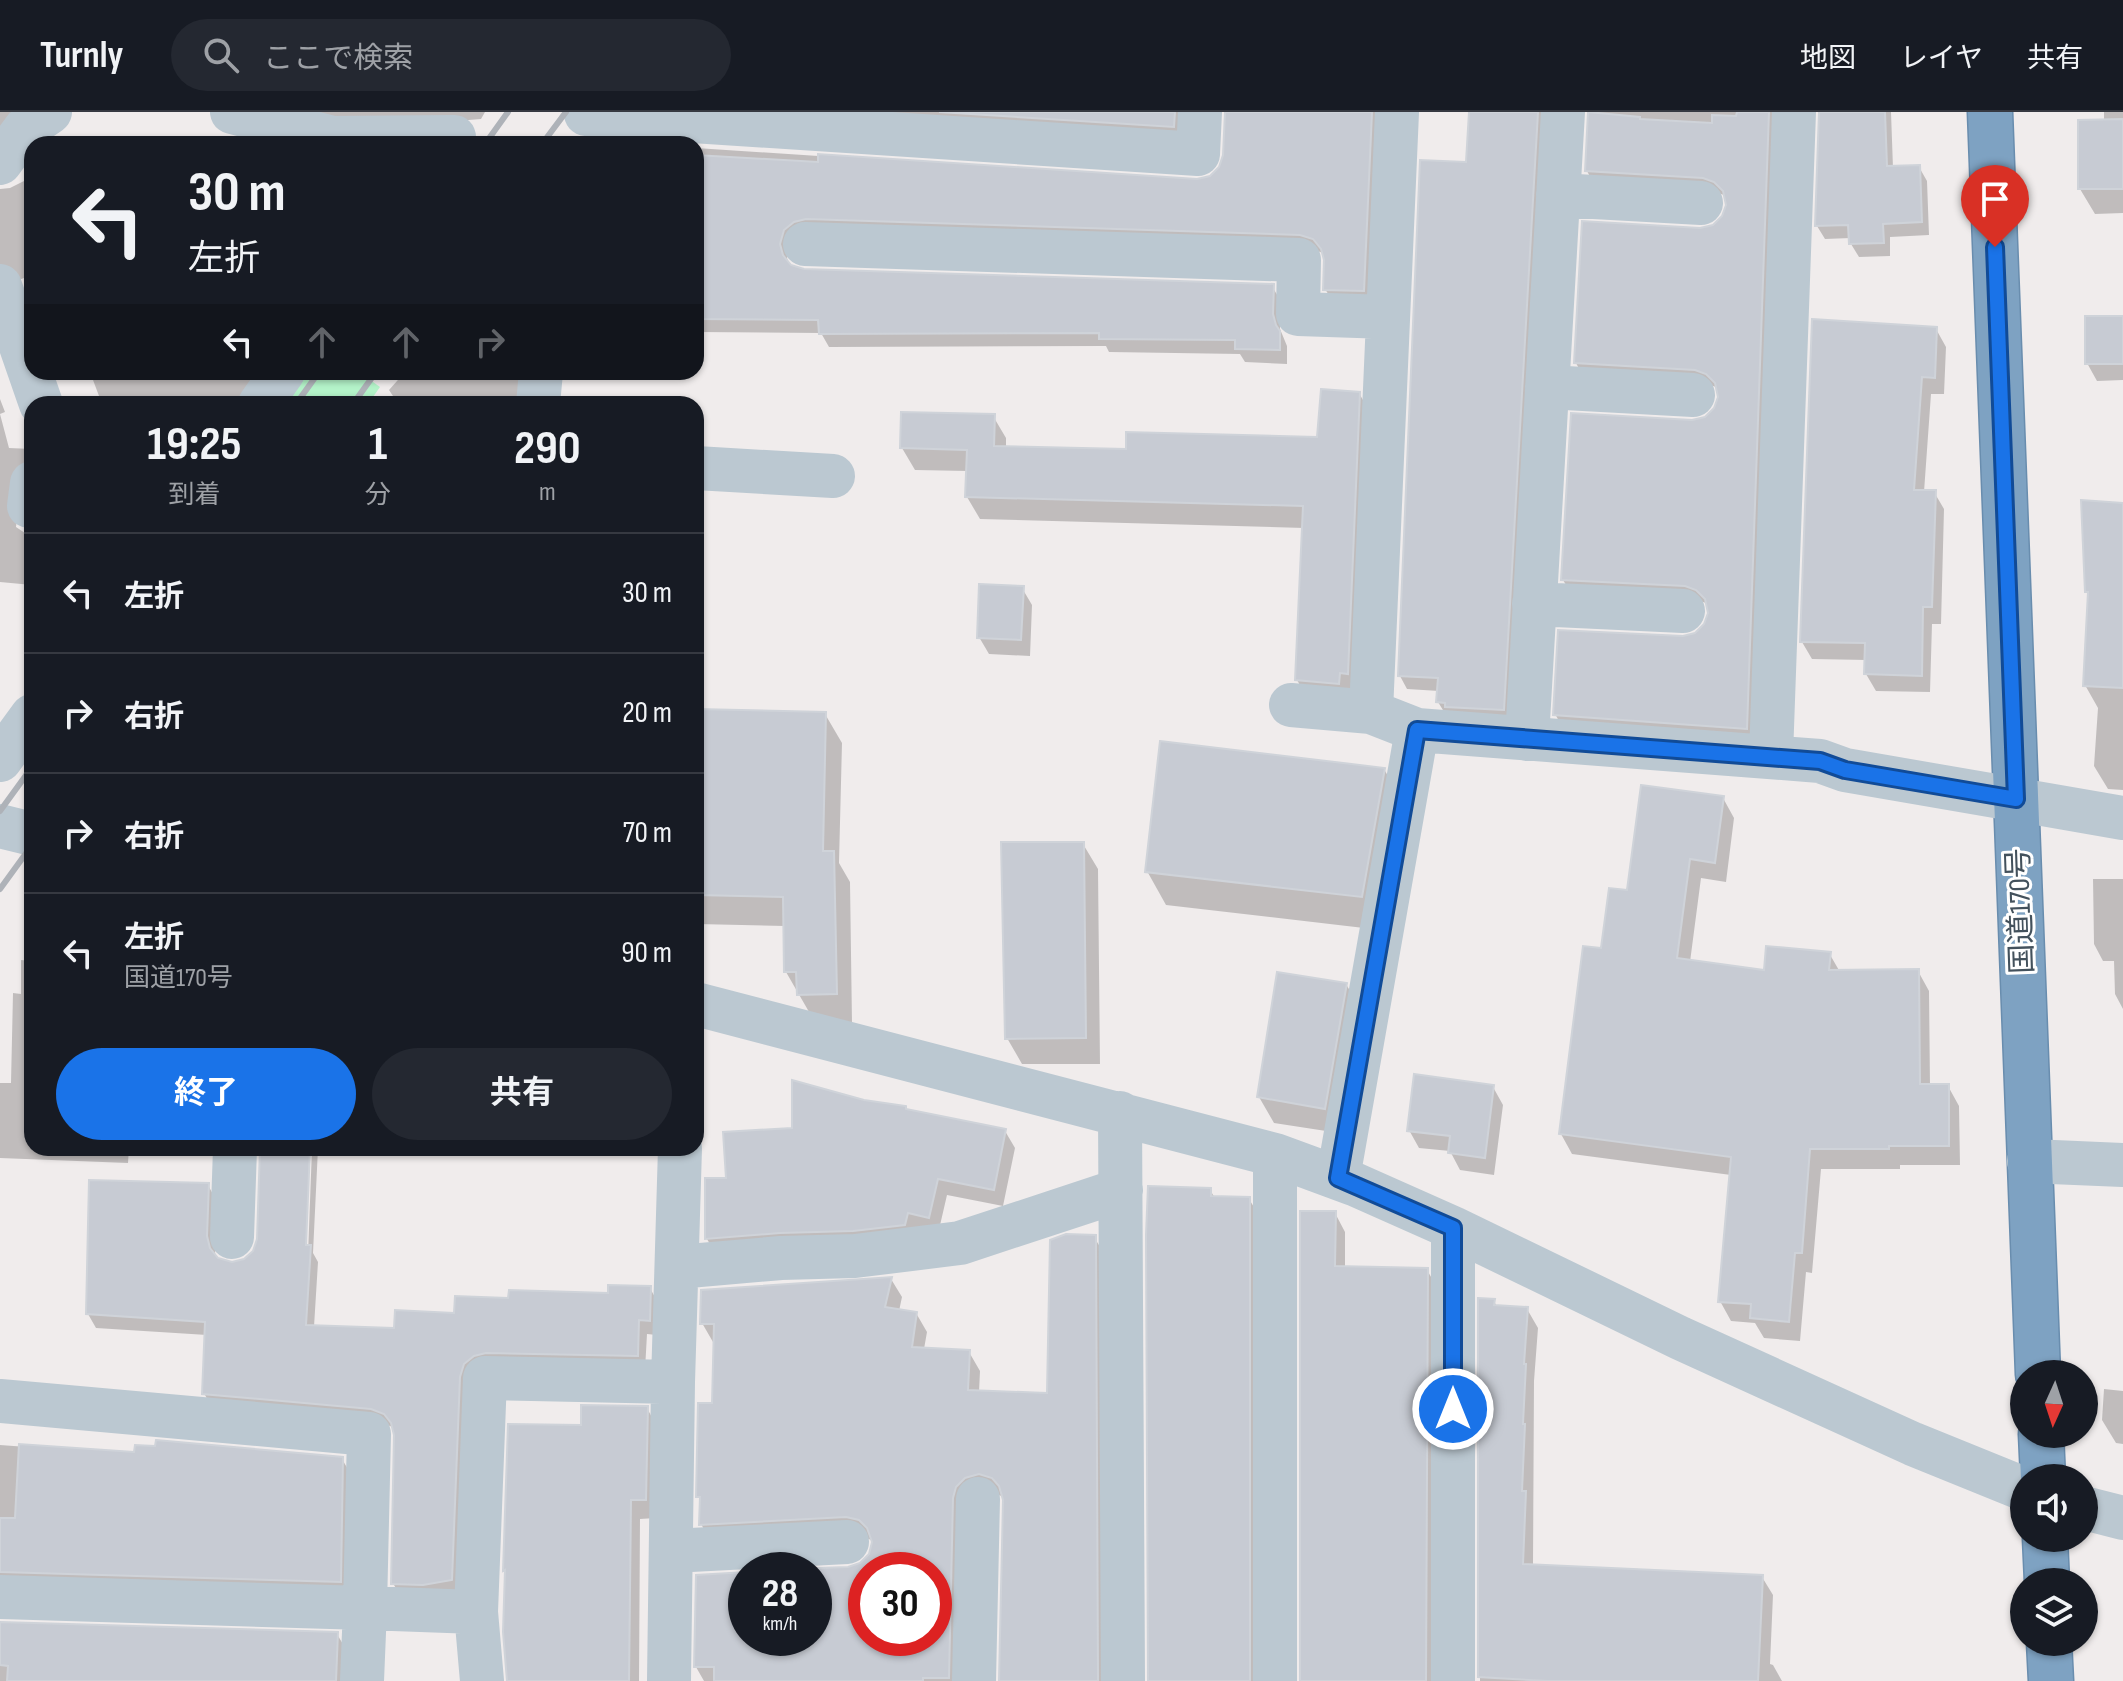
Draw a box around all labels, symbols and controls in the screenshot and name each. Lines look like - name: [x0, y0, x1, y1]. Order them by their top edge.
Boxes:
- search box: [171, 19, 731, 91]
- text: Turnly: [40, 33, 123, 78]
- icon: search: [199, 33, 243, 77]
- text: ここで検索: [263, 41, 413, 77]
- text: 地図: [1800, 42, 1856, 75]
- text: レイヤ: [1900, 42, 1983, 75]
- text: 共有: [2027, 42, 2083, 75]
- text: 30 m: [188, 160, 286, 227]
- pin: [1961, 165, 2029, 247]
- icon: left: [56, 168, 160, 272]
- icon: arrive: [1973, 177, 2017, 221]
- text: 左折: [188, 238, 260, 281]
- icon: left: [216, 320, 260, 364]
- icon: ahead: [300, 320, 344, 364]
- icon: ahead: [384, 320, 428, 364]
- icon: right: [468, 320, 512, 364]
- text: 19:25: [147, 416, 242, 473]
- text: 1: [368, 416, 387, 473]
- text: 290: [514, 420, 581, 477]
- text: m: [539, 477, 556, 508]
- text: 到着: [168, 480, 220, 511]
- text: 分: [365, 480, 391, 511]
- icon: left: [56, 571, 100, 615]
- text: 30 m: [622, 575, 672, 611]
- text: 左折: [124, 579, 184, 615]
- icon: right: [56, 691, 100, 735]
- text: 20 m: [622, 695, 672, 731]
- text: 右折: [124, 699, 184, 735]
- icon: right: [56, 811, 100, 855]
- text: 70 m: [623, 815, 672, 851]
- text: 右折: [124, 819, 184, 855]
- street label: 国道170号: [2001, 848, 2041, 974]
- text: 左折: [124, 920, 184, 956]
- icon: left: [56, 931, 100, 975]
- text: 90 m: [621, 935, 672, 971]
- text: 国道170号: [124, 963, 233, 994]
- button: 終了: [56, 1048, 356, 1140]
- button: 共有: [372, 1048, 672, 1140]
- north arrow: [2010, 1360, 2098, 1448]
- map controls: [2010, 1360, 2098, 1656]
- position arrow: [1411, 1367, 1495, 1451]
- button: sound: [2010, 1464, 2098, 1552]
- speed limit sign: 30: [848, 1552, 952, 1656]
- button: layers: [2010, 1568, 2098, 1656]
- text: 28: [762, 1570, 798, 1618]
- text: km/h: [763, 1612, 797, 1636]

